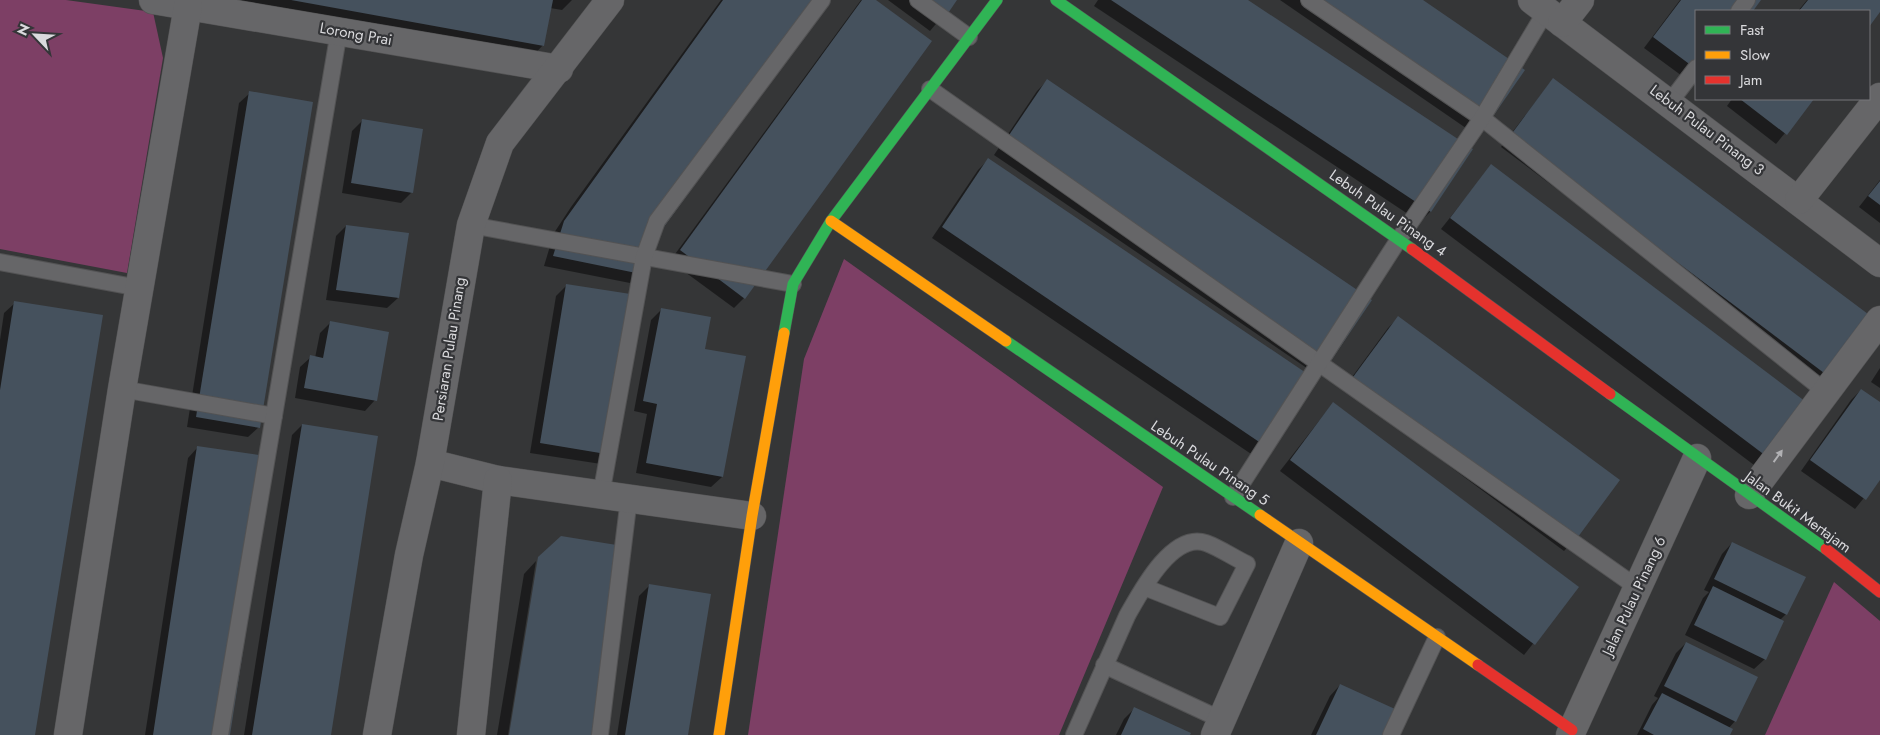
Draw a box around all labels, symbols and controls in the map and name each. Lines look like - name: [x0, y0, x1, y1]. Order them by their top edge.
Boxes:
- north arrow: [10, 10, 60, 60]
- legend: [1695, 10, 1870, 100]
- street label: Lorong Prai: [318, 17, 394, 51]
- text: Fast: [1740, 19, 1764, 41]
- text: N: [12, 20, 35, 39]
- text: Slow: [1740, 44, 1771, 66]
- text: Jam: [1738, 69, 1763, 91]
- street label: Lebuh Pulau Pinang 3: [1645, 80, 1769, 180]
- street label: Lebuh Pulau Pinang 4: [1325, 164, 1451, 262]
- street label: Persiaran Pulau Pinang: [427, 276, 471, 422]
- street label: Lebuh Pulau Pinang 5: [1146, 415, 1274, 511]
- one-way arrow: [1773, 450, 1784, 463]
- street label: Jalan Bukit Mertajam: [1738, 465, 1856, 558]
- street label: Jalan Pulau Pinang 6: [1596, 533, 1671, 661]

